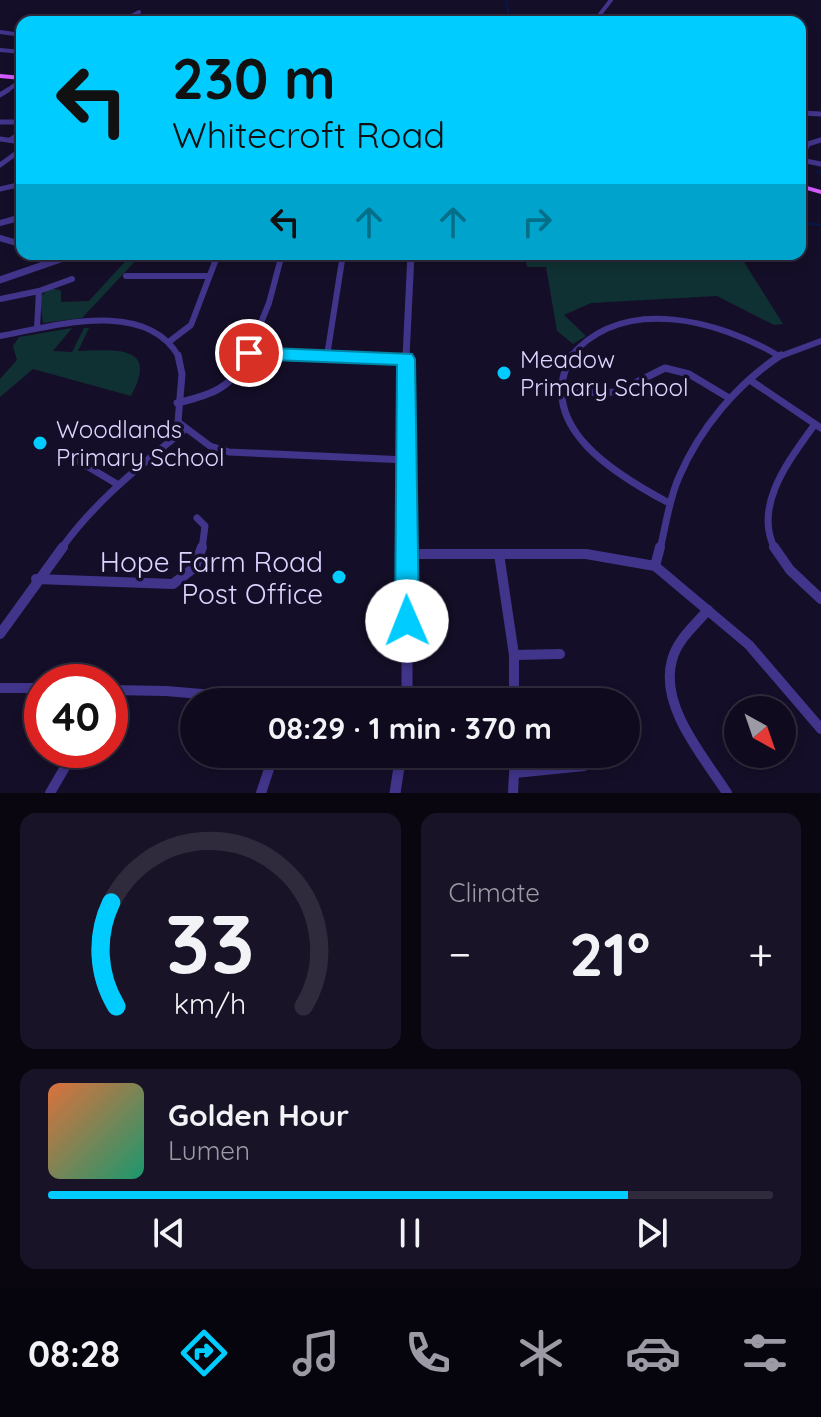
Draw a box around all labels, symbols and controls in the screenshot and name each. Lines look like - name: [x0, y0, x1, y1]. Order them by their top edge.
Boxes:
- text: 230 m: [172, 43, 336, 113]
- icon: left: [40, 48, 144, 152]
- text: Whitecroft Road: [172, 112, 445, 157]
- icon: left: [263, 200, 307, 244]
- icon: ahead: [347, 200, 391, 244]
- icon: ahead: [431, 200, 475, 244]
- icon: right: [515, 200, 559, 244]
- pin: [215, 319, 283, 387]
- icon: arrive: [227, 331, 271, 375]
- place label: Meadow Primary School: [520, 344, 689, 402]
- marker: Meadow Primary School: [495, 364, 513, 382]
- place label: Woodlands Primary School: [56, 414, 225, 472]
- marker: Woodlands Primary School: [31, 434, 49, 452]
- place label: Hope Farm Road Post Office: [100, 544, 323, 611]
- marker: Hope Farm Road Post Office: [330, 568, 348, 586]
- position arrow: [365, 579, 449, 663]
- speed limit sign: 40: [24, 664, 128, 768]
- north arrow: [724, 696, 796, 768]
- map controls: [724, 696, 796, 768]
- text: 08:29 · 1 min · 370 m: [268, 709, 552, 747]
- text: Climate: [449, 876, 540, 909]
- text: 33: [166, 890, 255, 994]
- text: 21°: [569, 916, 650, 991]
- text: −: [449, 926, 471, 981]
- text: +: [748, 926, 773, 981]
- text: km/h: [174, 985, 247, 1021]
- text: Golden Hour: [168, 1096, 349, 1134]
- text: Lumen: [168, 1134, 250, 1167]
- icon: previous: [147, 1211, 191, 1255]
- icon: pause: [388, 1211, 432, 1255]
- icon: next: [630, 1211, 674, 1255]
- icon: directions: [176, 1325, 232, 1381]
- icon: music: [288, 1325, 344, 1381]
- icon: phone: [400, 1325, 456, 1381]
- icon: climate: [513, 1325, 569, 1381]
- icon: car: [625, 1325, 681, 1381]
- icon: filters: [737, 1325, 793, 1381]
- text: 08:28: [28, 1331, 120, 1376]

